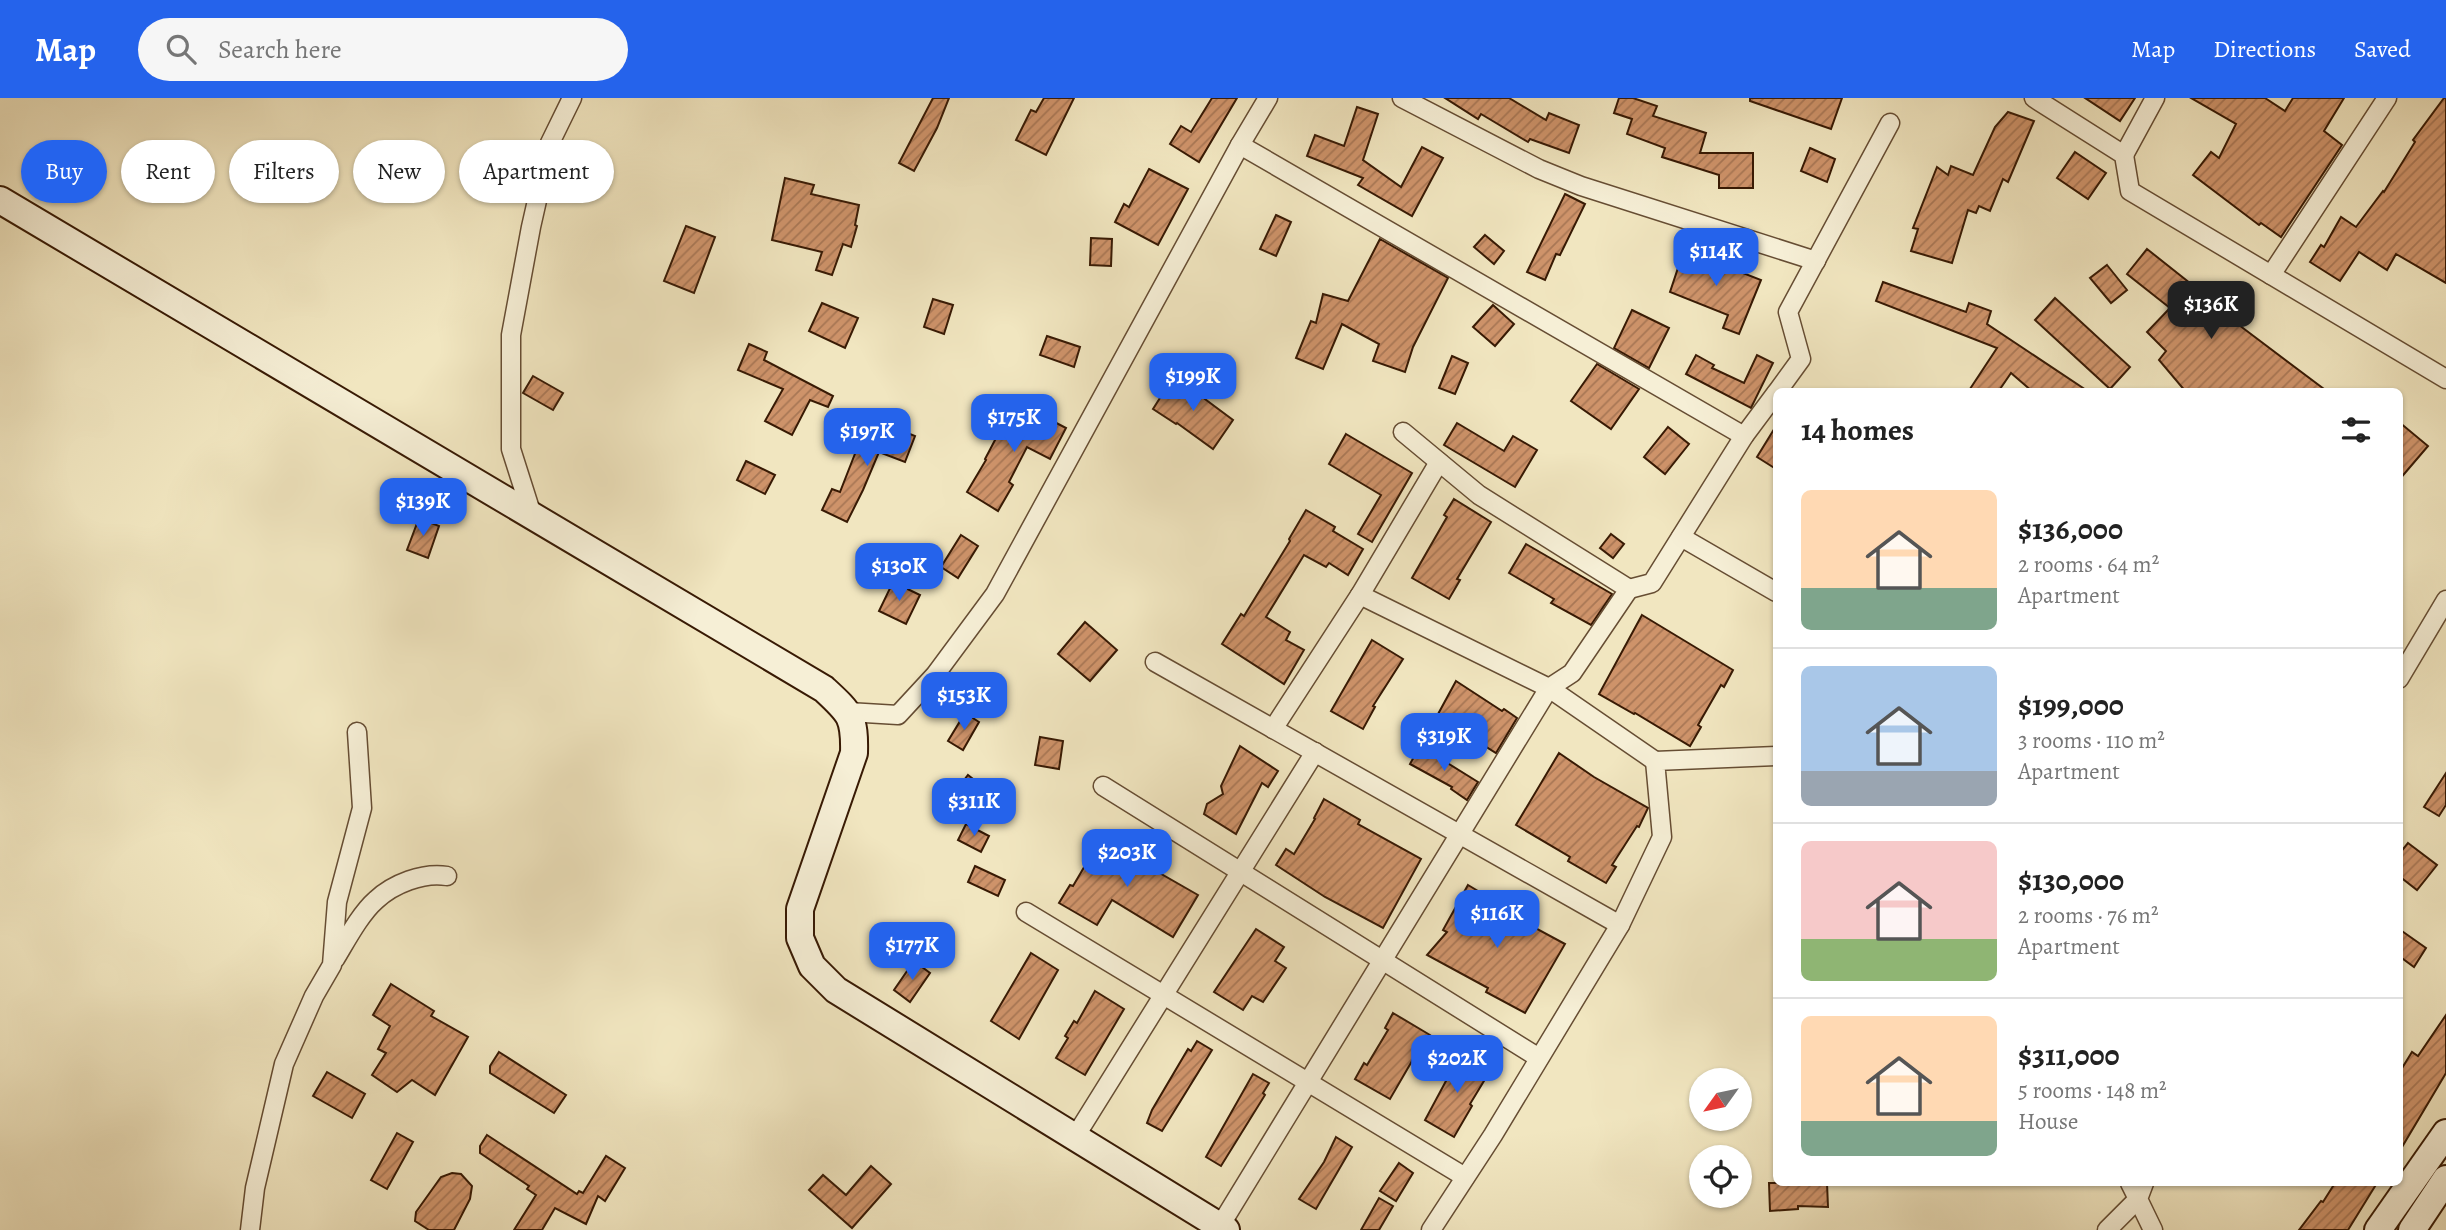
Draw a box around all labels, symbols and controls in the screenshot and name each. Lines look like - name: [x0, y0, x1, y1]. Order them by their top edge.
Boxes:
- search box: [138, 18, 628, 81]
- text: Map: [35, 27, 96, 72]
- icon: search: [162, 30, 200, 68]
- text: Search here: [218, 32, 342, 67]
- text: Map: [2131, 33, 2175, 65]
- text: Directions: [2213, 33, 2316, 65]
- text: Saved: [2354, 33, 2411, 65]
- chip: Buy: [21, 140, 107, 203]
- chip: Rent: [121, 140, 215, 203]
- chip: Filters: [229, 140, 339, 203]
- chip: New: [353, 140, 445, 203]
- chip: Apartment: [459, 140, 614, 203]
- pin: $114K: [1667, 228, 1765, 288]
- text: $114K: [1689, 235, 1743, 266]
- pin: $136K: [2162, 282, 2260, 341]
- text: $136K: [2184, 288, 2238, 319]
- pin: $199K: [1144, 354, 1242, 413]
- text: $199K: [1165, 360, 1221, 391]
- pin: $175K: [965, 394, 1063, 454]
- text: $175K: [987, 401, 1041, 432]
- pin: $197K: [818, 408, 916, 468]
- text: 14 homes: [1801, 410, 1914, 450]
- icon: filters: [2337, 411, 2375, 449]
- text: $197K: [840, 415, 894, 446]
- pin: $139K: [374, 478, 472, 538]
- text: $139K: [396, 485, 450, 516]
- text: $136,000: [2018, 509, 2123, 549]
- icon: home: [1857, 518, 1941, 602]
- pin: $130K: [850, 544, 948, 603]
- text: 2 rooms · 64 m²: [2018, 549, 2159, 580]
- text: $130K: [871, 550, 927, 581]
- text: Apartment: [2018, 580, 2120, 611]
- pin: $153K: [915, 672, 1013, 732]
- text: $153K: [937, 679, 991, 710]
- text: $199,000: [2018, 685, 2124, 725]
- icon: home: [1857, 694, 1941, 778]
- pin: $319K: [1395, 714, 1493, 773]
- text: $319K: [1417, 720, 1471, 751]
- text: 3 rooms · 110 m²: [2018, 725, 2165, 756]
- text: Apartment: [2018, 756, 2120, 787]
- pin: $311K: [925, 778, 1023, 838]
- text: $311K: [948, 785, 1000, 816]
- pin: $203K: [1078, 830, 1176, 889]
- text: $203K: [1098, 836, 1156, 867]
- text: $130,000: [2018, 860, 2124, 900]
- icon: home: [1857, 869, 1941, 953]
- pin: $116K: [1448, 890, 1546, 950]
- text: $116K: [1470, 897, 1524, 928]
- text: 2 rooms · 76 m²: [2018, 900, 2159, 931]
- pin: $177K: [863, 922, 961, 982]
- text: $177K: [885, 929, 939, 960]
- text: Apartment: [2018, 931, 2120, 962]
- pin: $202K: [1408, 1035, 1506, 1095]
- text: $311,000: [2018, 1035, 2120, 1075]
- text: $202K: [1427, 1042, 1487, 1073]
- icon: home: [1857, 1044, 1941, 1128]
- north arrow: [1689, 1068, 1752, 1130]
- map controls: [1689, 1068, 1752, 1208]
- text: 5 rooms · 148 m²: [2018, 1075, 2167, 1106]
- text: House: [2018, 1106, 2078, 1137]
- button: locate: [1689, 1145, 1752, 1208]

